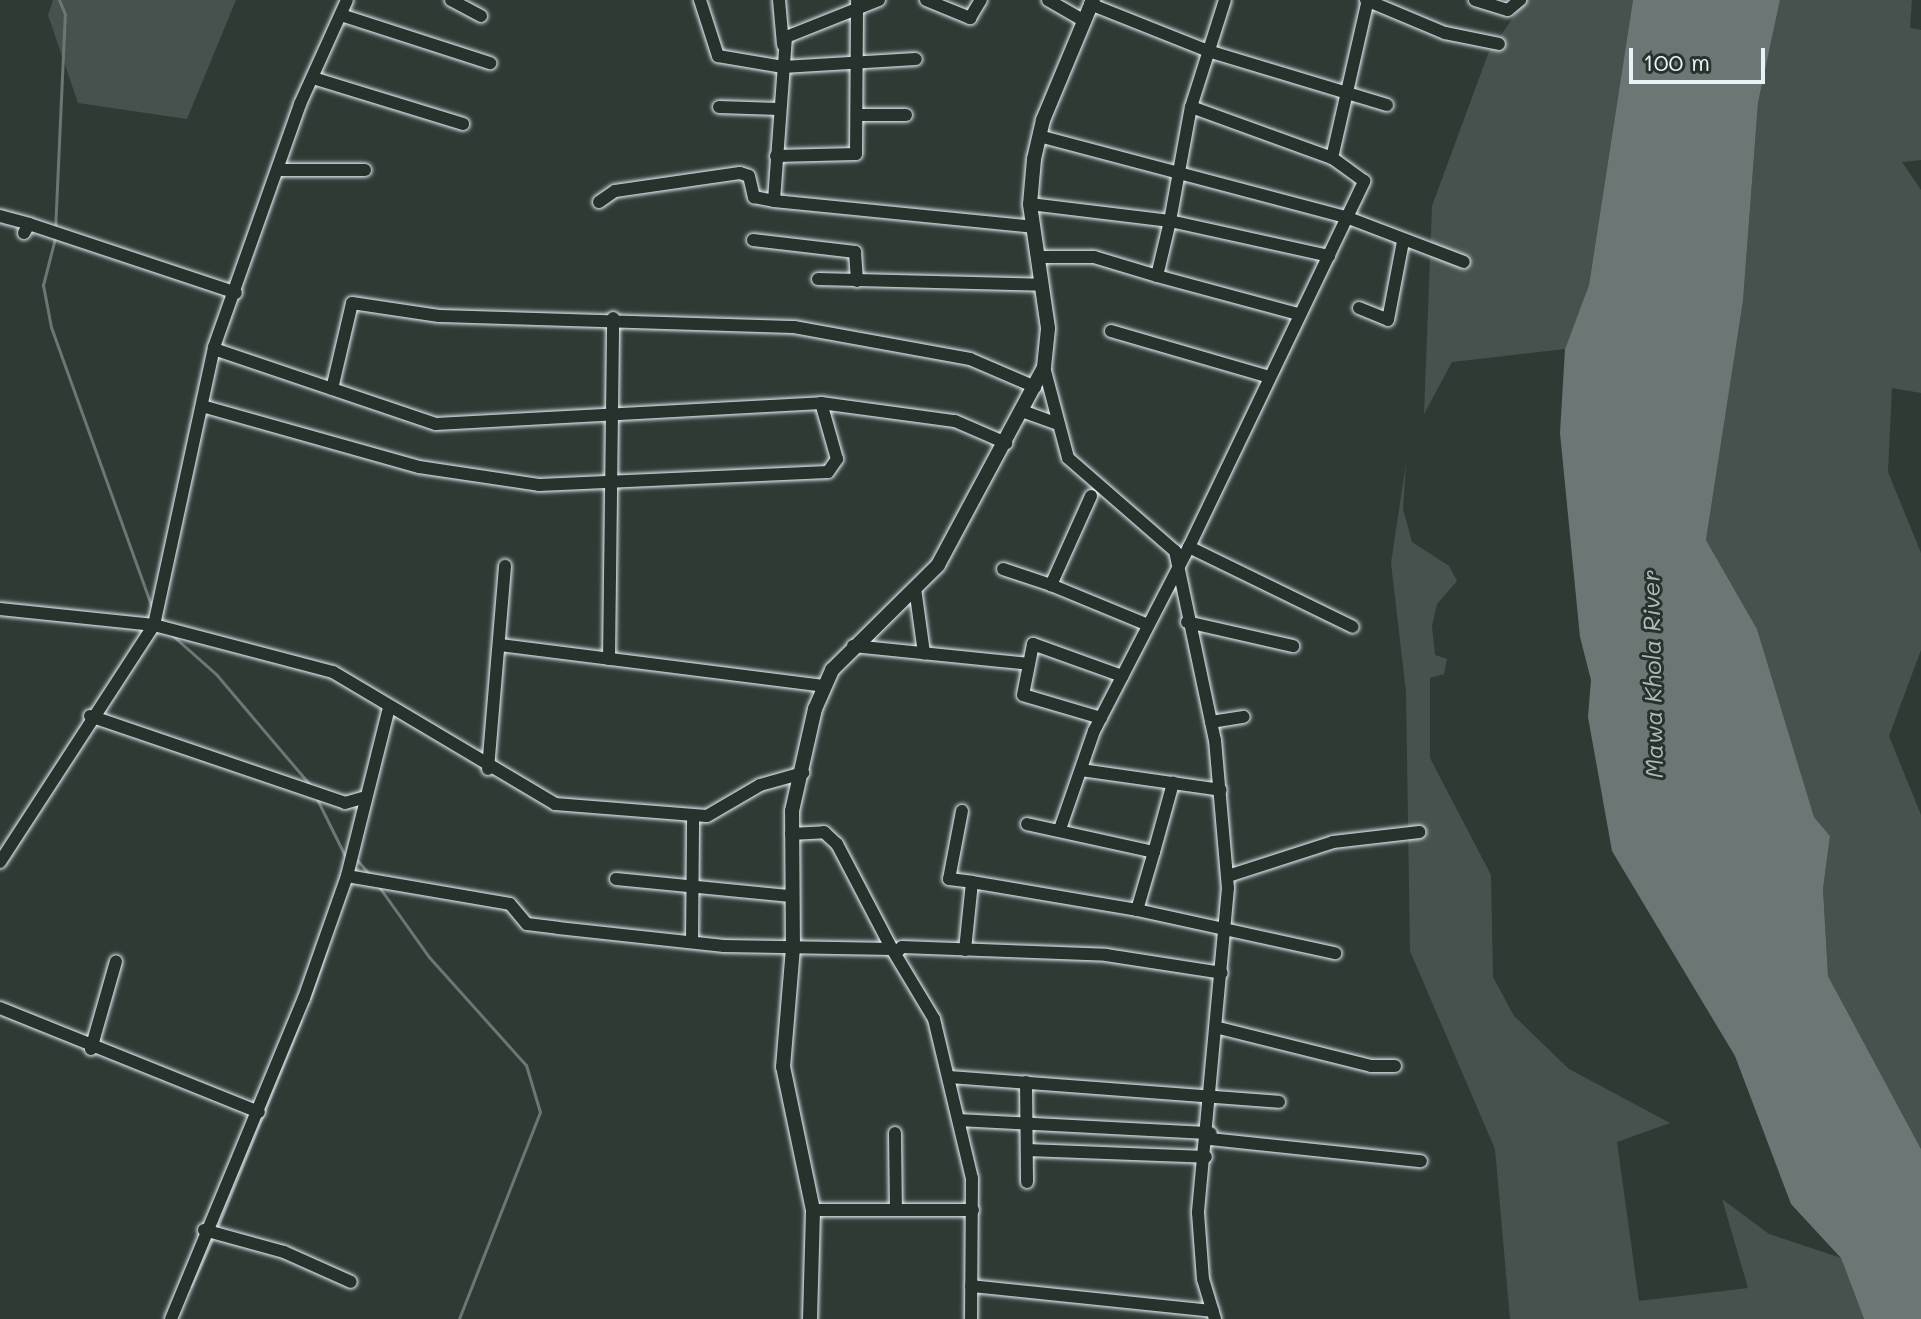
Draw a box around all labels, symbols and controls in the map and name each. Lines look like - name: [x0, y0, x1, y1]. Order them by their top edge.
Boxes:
- scale bar: [1633, 32, 1769, 82]
- text: 100 m: [1643, 46, 1710, 77]
- water label: Mawa Khola River: [1636, 569, 1668, 779]

